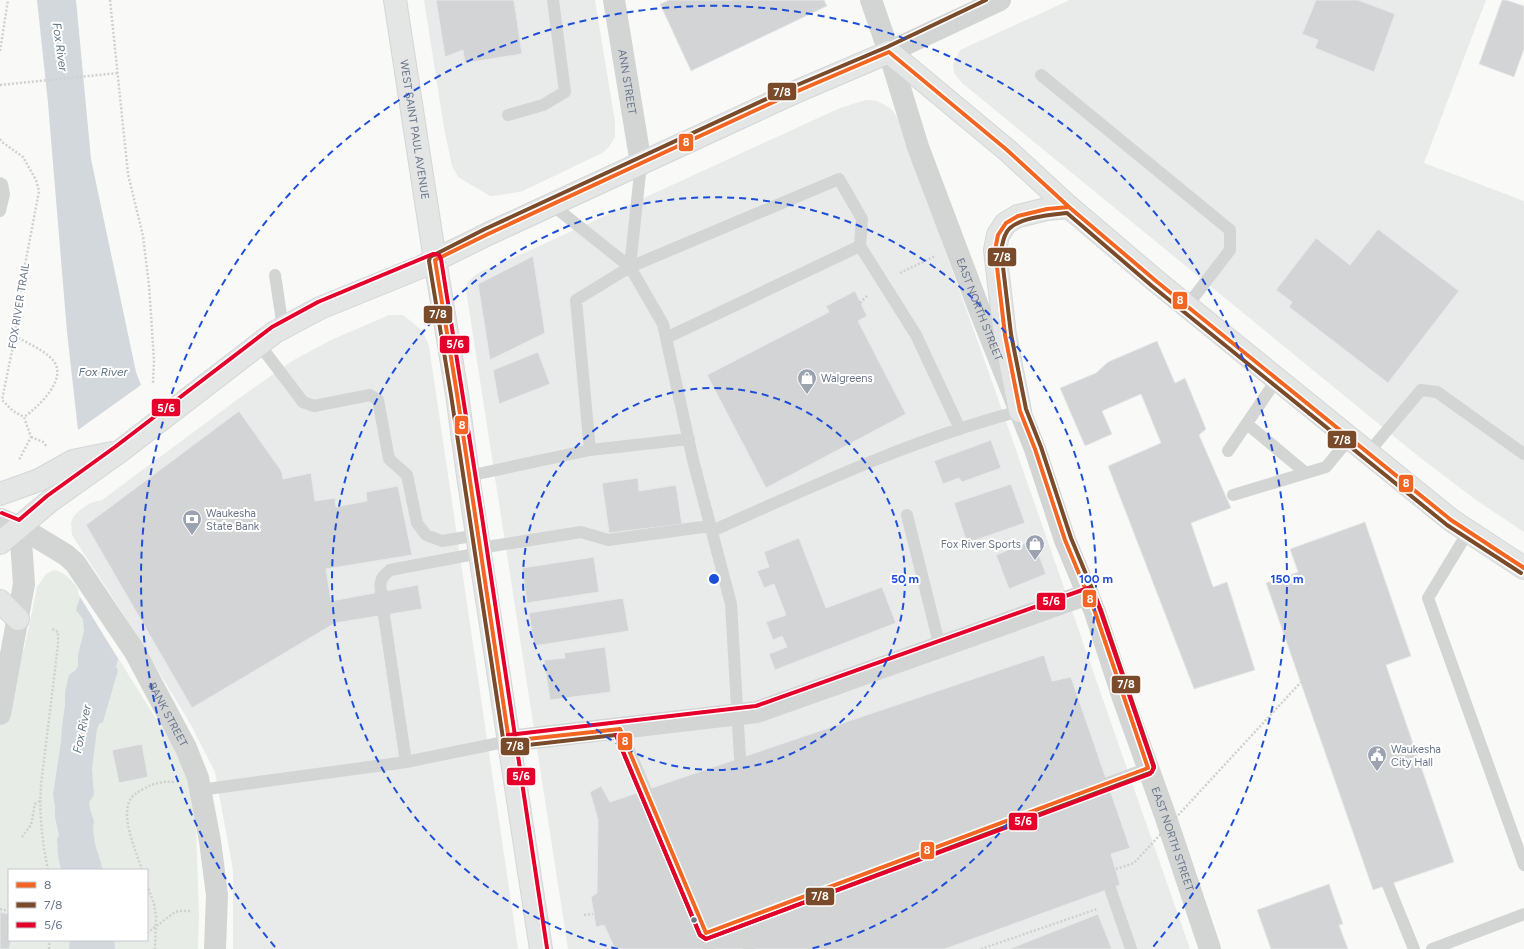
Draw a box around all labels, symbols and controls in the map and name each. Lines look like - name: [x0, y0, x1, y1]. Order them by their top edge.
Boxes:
- water label: Fox River: [50, 22, 70, 73]
- street label: ANN STREET: [616, 48, 639, 116]
- street label: WEST SAINT PAUL AVENUE: [398, 59, 432, 200]
- line badge: 7/8: [767, 82, 797, 101]
- text: 7/8: [773, 86, 791, 99]
- line badge: 8: [678, 133, 694, 152]
- text: 8: [683, 136, 690, 149]
- line badge: 7/8: [987, 247, 1017, 267]
- text: 7/8: [993, 251, 1011, 264]
- street label: EAST NORTH STREET: [954, 256, 1006, 363]
- street label: FOX RIVER TRAIL: [6, 262, 32, 350]
- line badge: 8: [1172, 291, 1188, 310]
- text: 8: [1177, 294, 1184, 307]
- line badge: 7/8: [423, 305, 453, 324]
- text: 7/8: [429, 308, 447, 321]
- line badge: 5/6: [439, 335, 470, 354]
- text: 5/6: [446, 338, 464, 351]
- water label: Fox River: [78, 365, 128, 379]
- shop icon: Walgreens: [796, 367, 818, 395]
- place label: Walgreens: [821, 372, 873, 385]
- line badge: 5/6: [151, 398, 181, 417]
- text: 5/6: [157, 402, 175, 415]
- line badge: 8: [454, 415, 469, 435]
- text: 8: [459, 419, 466, 432]
- line badge: 7/8: [1327, 430, 1357, 449]
- text: 7/8: [1333, 434, 1351, 447]
- line badge: 8: [1398, 474, 1414, 493]
- text: 8: [1403, 477, 1410, 490]
- place label: Waukesha State Bank: [206, 507, 260, 533]
- bank icon: Waukesha State Bank: [181, 508, 203, 536]
- shop icon: Fox River Sports: [1024, 533, 1046, 561]
- place label: Fox River Sports: [941, 538, 1021, 551]
- centre of rings: [707, 572, 721, 586]
- text: 50 m: [891, 572, 919, 586]
- text: 100 m: [1079, 572, 1113, 586]
- text: 150 m: [1270, 572, 1304, 586]
- line badge: 8: [1082, 589, 1097, 608]
- line badge: 5/6: [1036, 592, 1066, 611]
- text: 8: [1087, 593, 1094, 606]
- text: 5/6: [1042, 595, 1060, 608]
- line badge: 7/8: [1111, 675, 1141, 694]
- text: 7/8: [1117, 678, 1135, 691]
- street label: BANK STREET: [146, 680, 191, 749]
- water label: Fox River: [70, 703, 94, 754]
- line badge: 8: [617, 732, 633, 751]
- text: 8: [622, 735, 629, 748]
- line badge: 7/8: [500, 737, 530, 756]
- text: 7/8: [506, 740, 524, 753]
- place label: Waukesha City Hall: [1391, 743, 1441, 769]
- public building icon: Waukesha City Hall: [1366, 744, 1388, 772]
- line badge: 5/6: [506, 767, 536, 786]
- text: 5/6: [512, 770, 530, 783]
- street label: EAST NORTH STREET: [1149, 785, 1197, 893]
- line badge: 5/6: [1008, 812, 1038, 831]
- text: 5/6: [1014, 815, 1032, 828]
- line badge: 8: [920, 841, 935, 860]
- text: 8: [924, 844, 931, 857]
- legend: [8, 869, 148, 941]
- text: 8: [44, 878, 51, 892]
- line badge: 7/8: [805, 887, 835, 906]
- text: 7/8: [811, 890, 829, 903]
- text: 7/8: [44, 898, 62, 912]
- unlabelled marker: [689, 915, 699, 925]
- text: 5/6: [44, 918, 63, 932]

